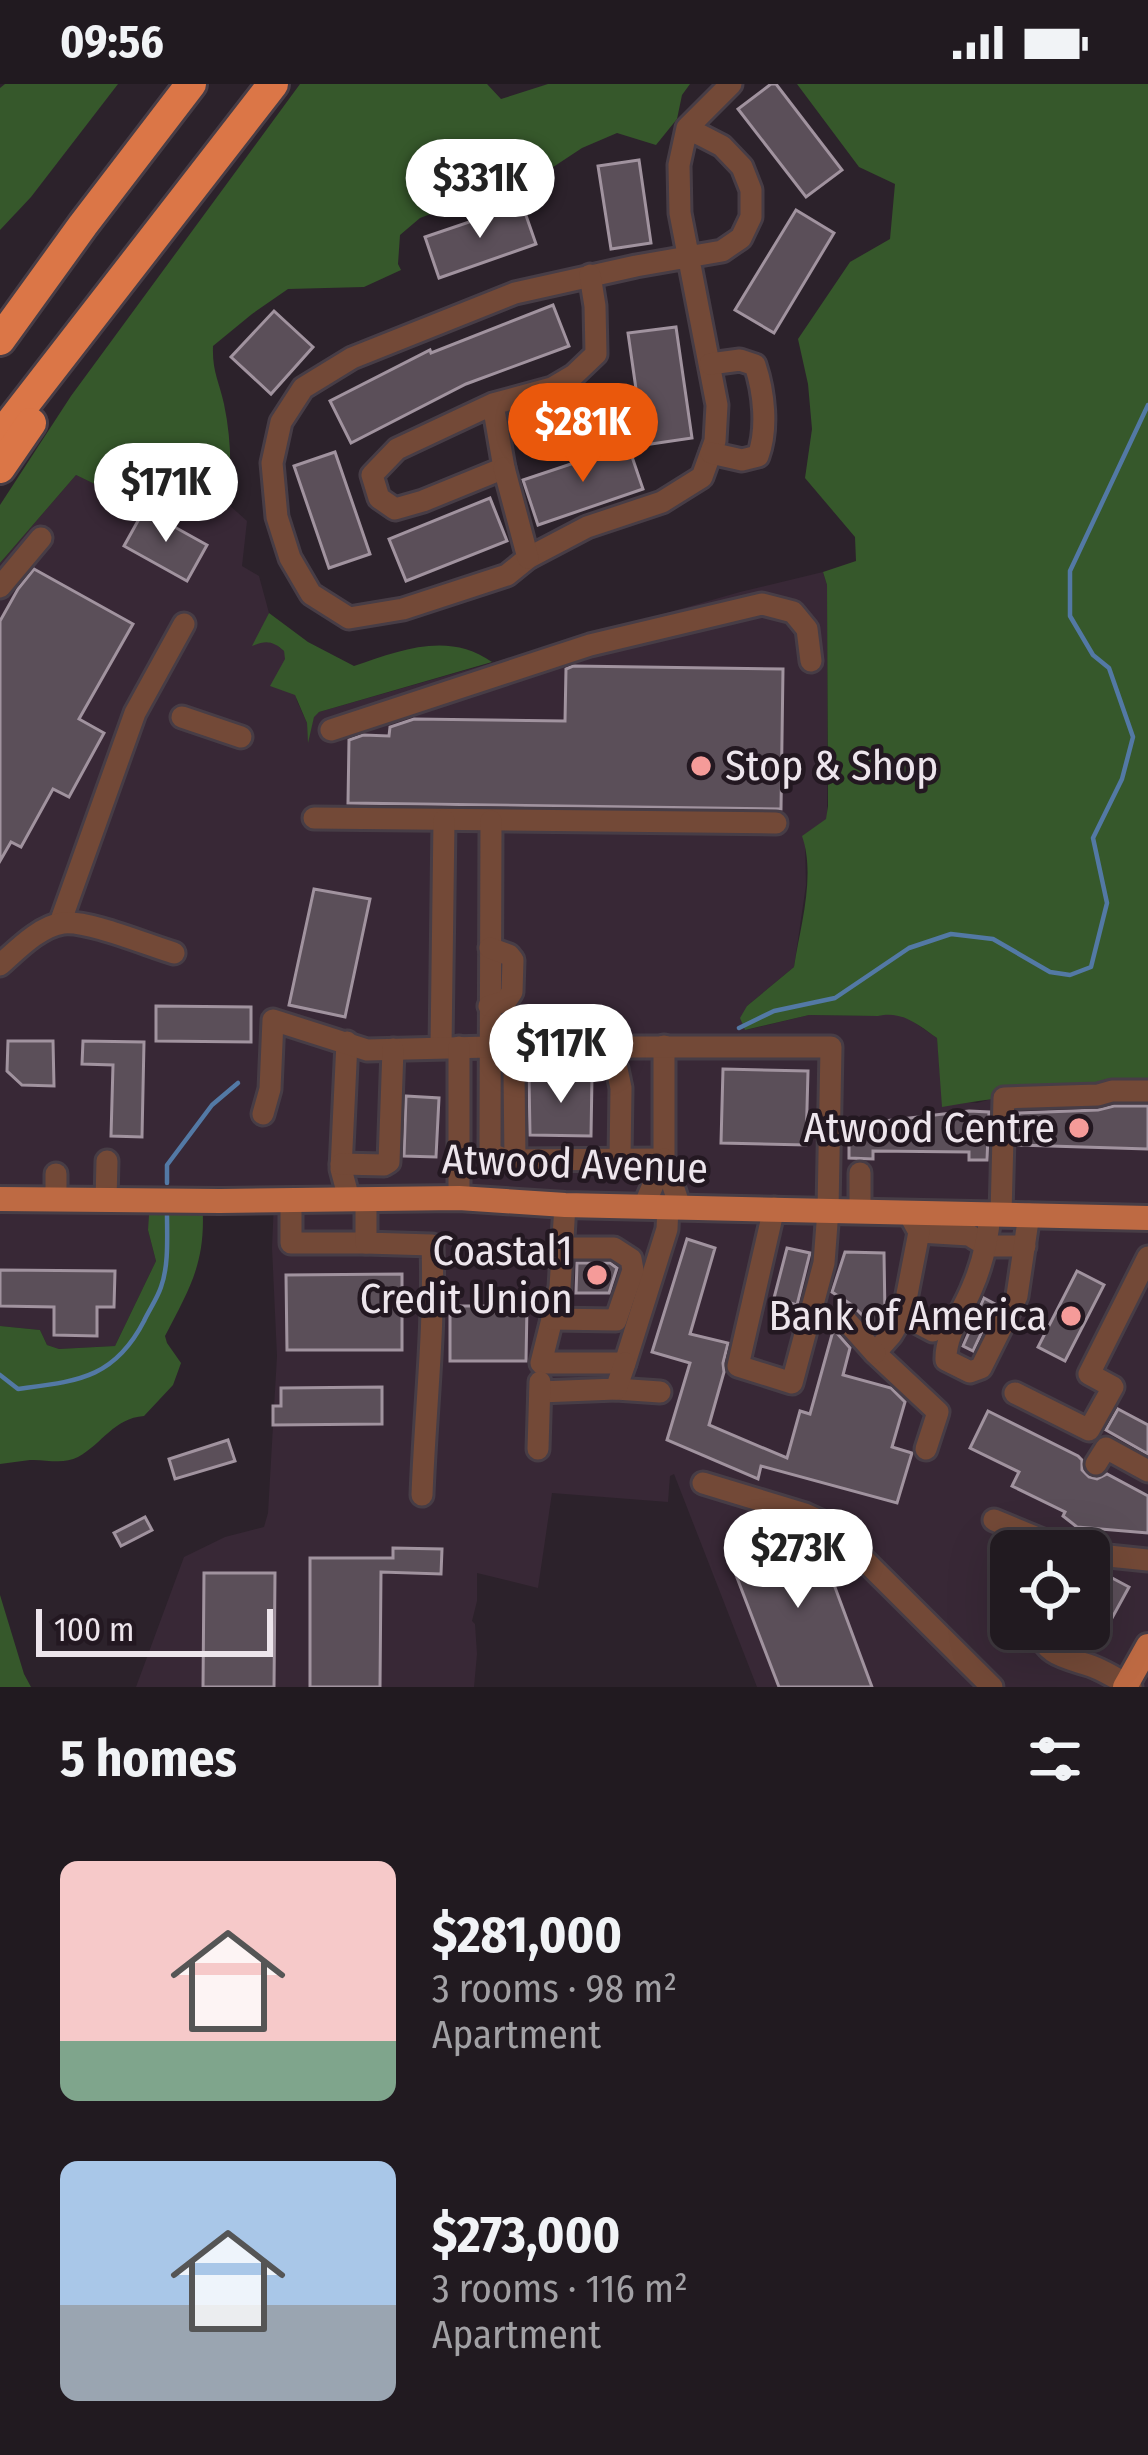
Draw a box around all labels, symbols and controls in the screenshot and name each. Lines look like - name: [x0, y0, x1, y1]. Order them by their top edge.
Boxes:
- text: 09:56: [60, 15, 164, 69]
- pin: $331K: [396, 139, 564, 241]
- text: $331K: [433, 155, 527, 201]
- pin: $281K: [499, 383, 667, 485]
- text: $281K: [535, 399, 631, 445]
- pin: $171K: [82, 443, 250, 545]
- text: $171K: [121, 459, 211, 505]
- place label: Stop & Shop: [725, 741, 938, 791]
- marker: Stop & Shop: [688, 753, 714, 779]
- pin: $117K: [477, 1004, 645, 1106]
- text: $117K: [516, 1020, 606, 1066]
- place label: Atwood Centre: [804, 1103, 1055, 1153]
- marker: Atwood Centre: [1066, 1115, 1092, 1141]
- street label: Atwood Avenue: [441, 1134, 709, 1194]
- place label: Coastal1 Credit Union: [360, 1226, 573, 1324]
- marker: Coastal1 Credit Union: [584, 1262, 610, 1288]
- place label: Bank of America: [769, 1291, 1047, 1341]
- marker: Bank of America: [1058, 1303, 1084, 1329]
- pin: $273K: [714, 1509, 882, 1611]
- text: $273K: [751, 1525, 845, 1571]
- map controls: [990, 1530, 1110, 1650]
- button: locate: [990, 1530, 1110, 1650]
- scale bar: [36, 1603, 273, 1656]
- text: 100 m: [54, 1610, 134, 1650]
- icon: filters: [1022, 1726, 1088, 1792]
- text: 5 homes: [60, 1728, 237, 1790]
- text: $281,000: [432, 1904, 622, 1966]
- icon: home: [156, 1909, 300, 2053]
- text: 3 rooms · 98 m²: [432, 1966, 677, 2012]
- text: Apartment: [432, 2012, 601, 2058]
- text: $273,000: [432, 2204, 620, 2266]
- icon: home: [156, 2209, 300, 2353]
- text: 3 rooms · 116 m²: [432, 2266, 688, 2312]
- text: Apartment: [432, 2312, 601, 2358]

